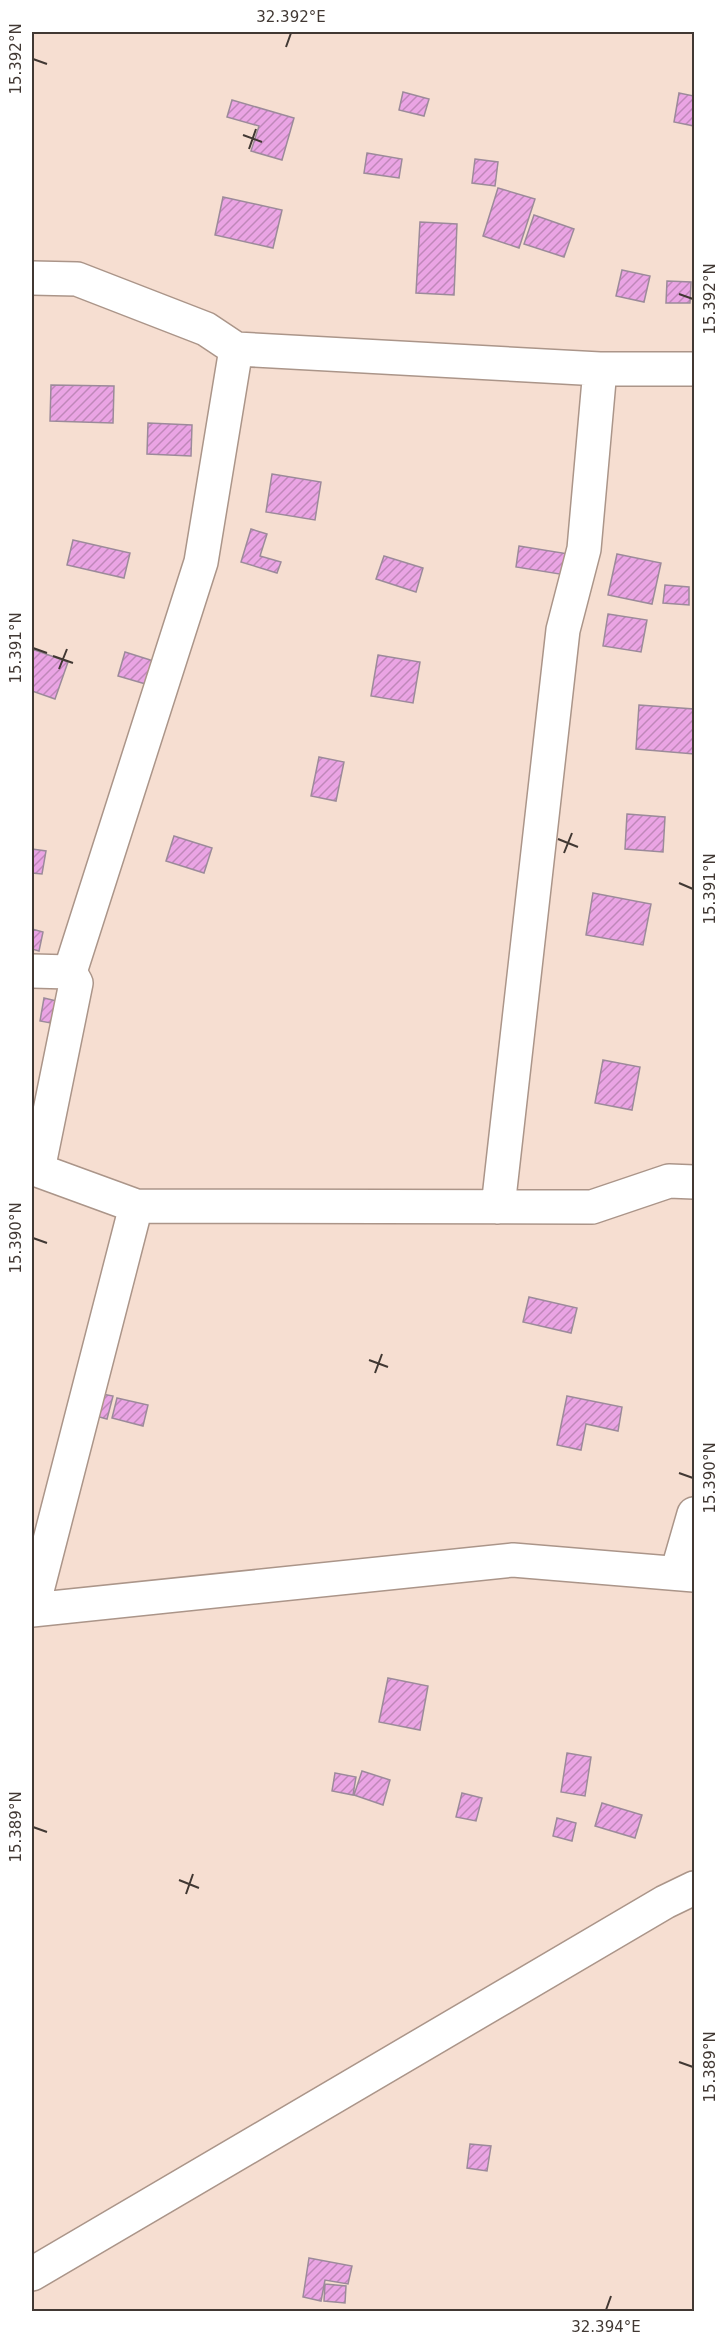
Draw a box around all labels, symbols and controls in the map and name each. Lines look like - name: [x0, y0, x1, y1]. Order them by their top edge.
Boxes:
- text: 32.392°E: [256, 8, 326, 26]
- text: 15.392°N: [7, 23, 25, 95]
- text: 15.392°N: [701, 263, 719, 335]
- text: 15.391°N: [7, 612, 25, 684]
- text: 15.391°N: [701, 853, 719, 925]
- text: 15.390°N: [7, 1202, 25, 1274]
- text: 15.390°N: [701, 1442, 719, 1514]
- text: 15.389°N: [7, 1791, 25, 1863]
- text: 15.389°N: [701, 2031, 719, 2103]
- text: 32.394°E: [571, 2318, 641, 2336]

